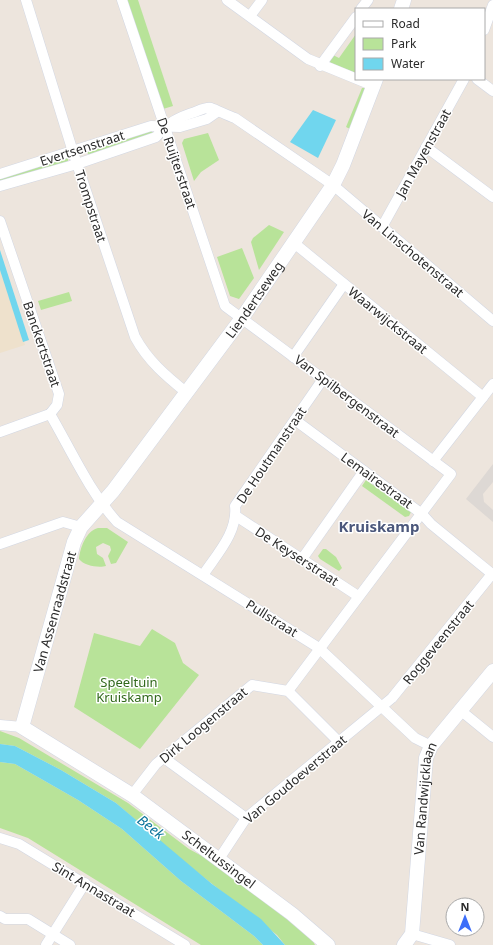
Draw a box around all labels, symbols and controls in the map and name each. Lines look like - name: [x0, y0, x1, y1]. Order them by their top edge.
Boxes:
- legend: [355, 8, 485, 80]
- text: Road: [391, 15, 420, 32]
- text: Park: [391, 35, 417, 52]
- text: Water: [391, 55, 425, 72]
- street label: Jan Mayenstraat: [390, 105, 455, 202]
- street label: De Ruijterstraat: [153, 115, 201, 211]
- street label: Evertsenstraat: [37, 126, 127, 170]
- street label: Trompstraat: [71, 168, 111, 245]
- street label: Van Linschotenstraat: [358, 205, 468, 301]
- street label: Liendertseweg: [221, 258, 287, 342]
- street label: Waarwijckstraat: [345, 282, 432, 358]
- street label: Banckertstraat: [19, 299, 65, 390]
- street label: Van Spilbergenstraat: [291, 350, 404, 442]
- street label: De Houtmanstraat: [232, 403, 310, 507]
- street label: Lemairestraat: [337, 448, 417, 512]
- district label: Kruiskamp: [339, 516, 419, 536]
- street label: De Keyserstraat: [252, 522, 342, 590]
- street label: Van Assenraadstraat: [29, 549, 80, 675]
- street label: Pullstraat: [243, 595, 302, 641]
- street label: Roggeveenstraat: [398, 596, 478, 688]
- park label: Speeltuin Kruiskamp: [96, 673, 162, 706]
- street label: Dirk Loogenstraat: [155, 683, 251, 767]
- street label: Van Goudoeverstraat: [240, 730, 350, 827]
- street label: Van Randwijcklaan: [409, 739, 441, 855]
- water label: Beek: [134, 810, 170, 844]
- street label: Scheltussingel: [179, 826, 259, 892]
- street label: Sint Annastraat: [49, 857, 139, 921]
- north arrow: [445, 897, 485, 937]
- text: N: [461, 899, 469, 914]

